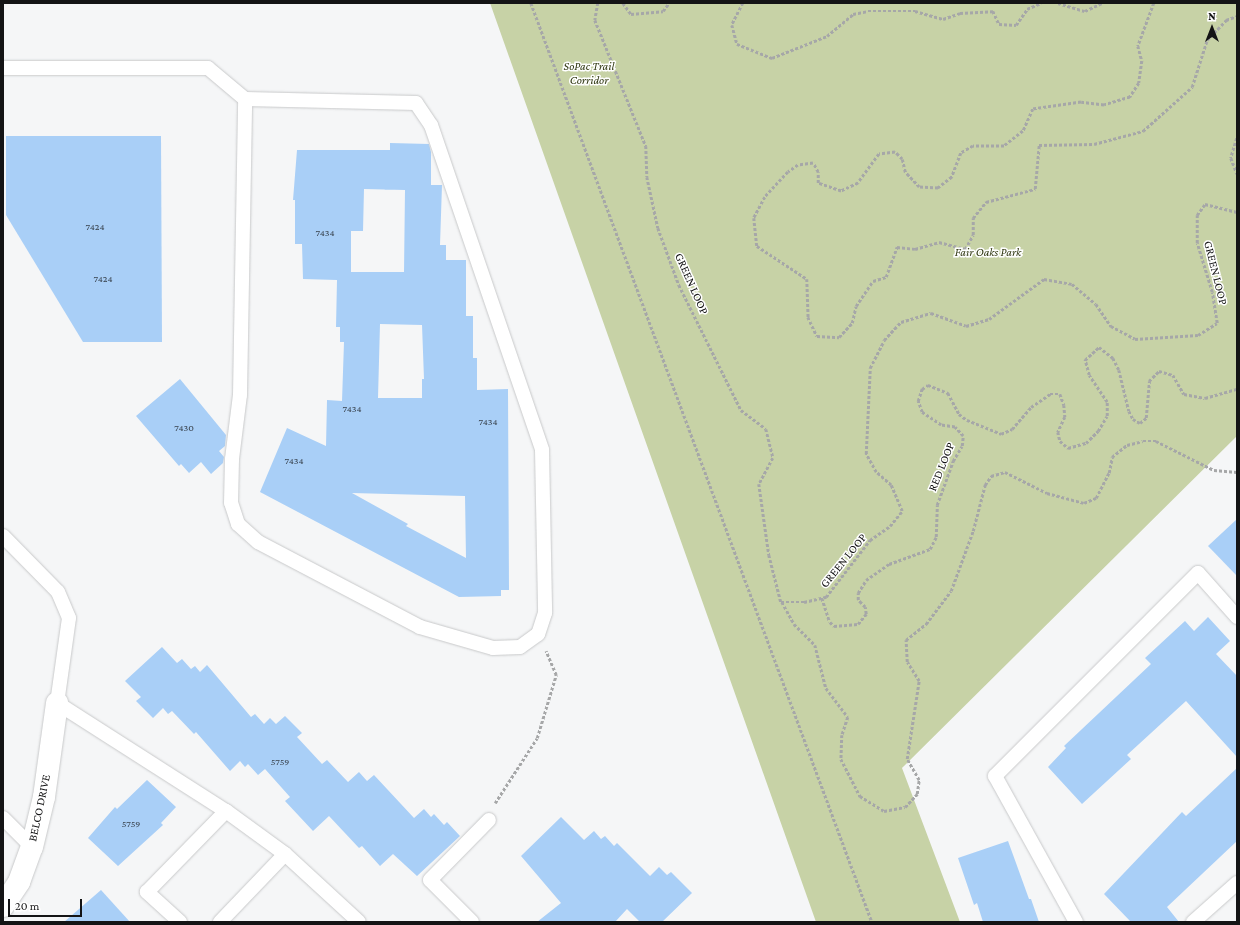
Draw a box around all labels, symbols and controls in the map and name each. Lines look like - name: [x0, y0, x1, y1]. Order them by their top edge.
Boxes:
- north arrow: [1192, 8, 1232, 48]
- text: N: [1208, 10, 1216, 22]
- park label: SoPac Trail Corridor: [564, 60, 614, 88]
- house number: 7424: [85, 221, 105, 233]
- house number: 7434: [315, 227, 335, 239]
- street label: GREEN LOOP: [1200, 240, 1230, 306]
- park label: Fair Oaks Park: [955, 246, 1021, 260]
- street label: GREEN LOOP: [671, 251, 711, 317]
- house number: 7424: [93, 273, 113, 285]
- house number: 7434: [342, 403, 362, 415]
- house number: 7434: [478, 416, 498, 428]
- house number: 7430: [174, 422, 194, 434]
- street label: RED LOOP: [926, 440, 958, 494]
- house number: 7434: [284, 455, 304, 467]
- street label: GREEN LOOP: [818, 531, 870, 591]
- house number: 5759: [271, 756, 289, 768]
- street label: BELCO DRIVE: [26, 773, 54, 843]
- house number: 5759: [122, 818, 140, 830]
- scale bar: [10, 891, 84, 917]
- text: 20 m: [15, 899, 39, 913]

